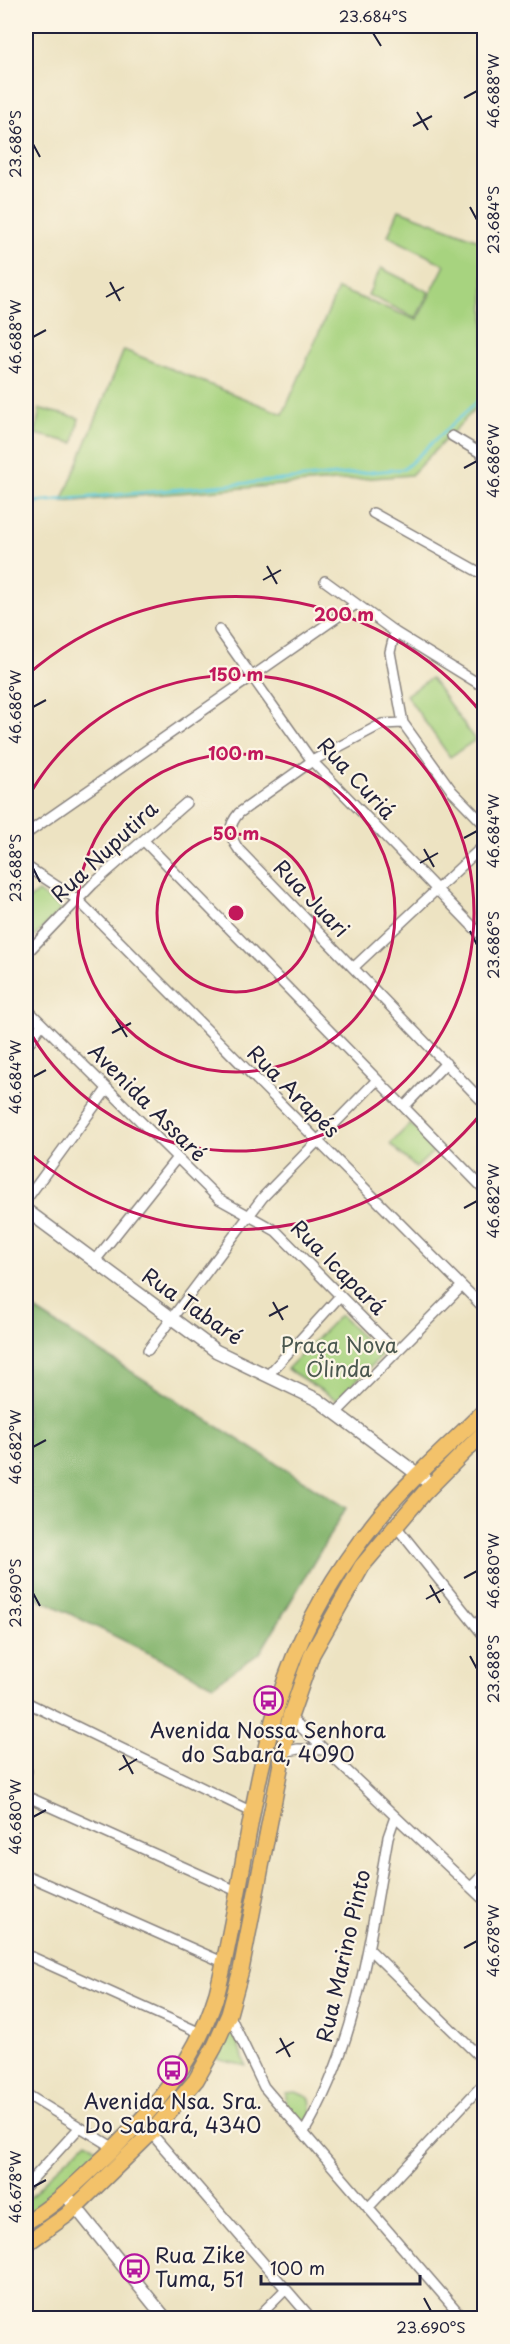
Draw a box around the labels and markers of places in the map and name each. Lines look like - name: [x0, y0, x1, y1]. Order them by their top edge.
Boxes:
- centre of rings: [226, 903, 246, 923]
- bus stop icon: Avenida Nossa Senhora do Sabará, 4090: [252, 1684, 284, 1716]
- place label: Avenida Nossa Senhora do Sabará, 4090: [150, 1713, 386, 1769]
- bus stop icon: Avenida Nsa. Sra. Do Sabará, 4340: [157, 2055, 189, 2087]
- place label: Avenida Nsa. Sra. Do Sabará, 4340: [84, 2084, 262, 2140]
- place label: Rua Zike Tuma, 51: [155, 2238, 245, 2294]
- bus stop icon: Rua Zike Tuma, 51: [118, 2252, 150, 2284]

